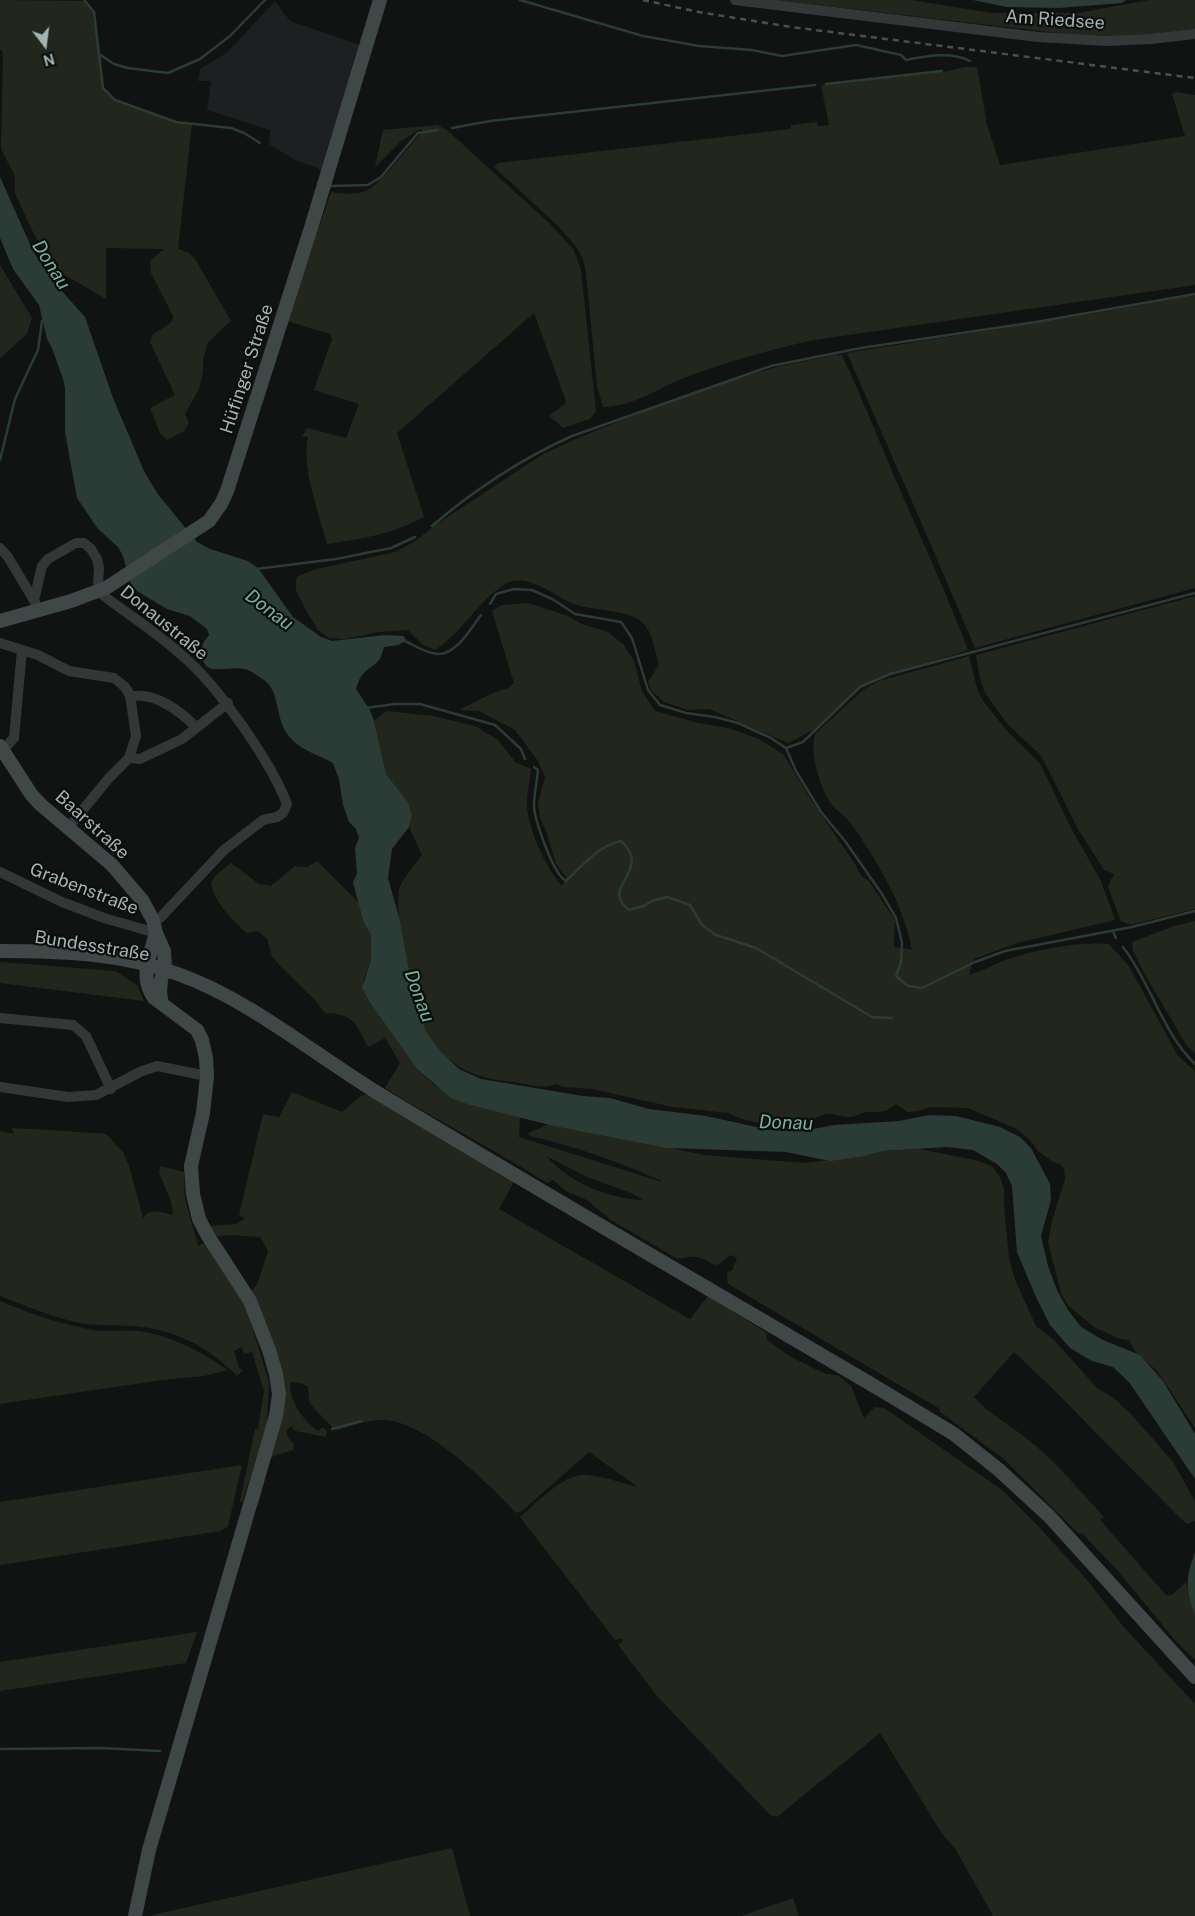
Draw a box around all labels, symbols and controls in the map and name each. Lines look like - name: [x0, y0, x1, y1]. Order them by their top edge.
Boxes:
- street label: Am Riedsee: [1005, 6, 1105, 34]
- north arrow: [20, 20, 70, 70]
- text: N: [42, 50, 56, 69]
- water label: Donau: [27, 236, 75, 294]
- street label: Hüfinger Straße: [216, 301, 278, 437]
- street label: Donaustraße: [116, 581, 212, 665]
- water label: Donau: [240, 585, 298, 635]
- street label: Baarstraße: [50, 786, 134, 864]
- street label: Grabenstraße: [27, 858, 141, 920]
- street label: Bundesstraße: [33, 926, 151, 966]
- water label: Donau: [399, 967, 439, 1025]
- water label: Donau: [758, 1111, 814, 1135]

